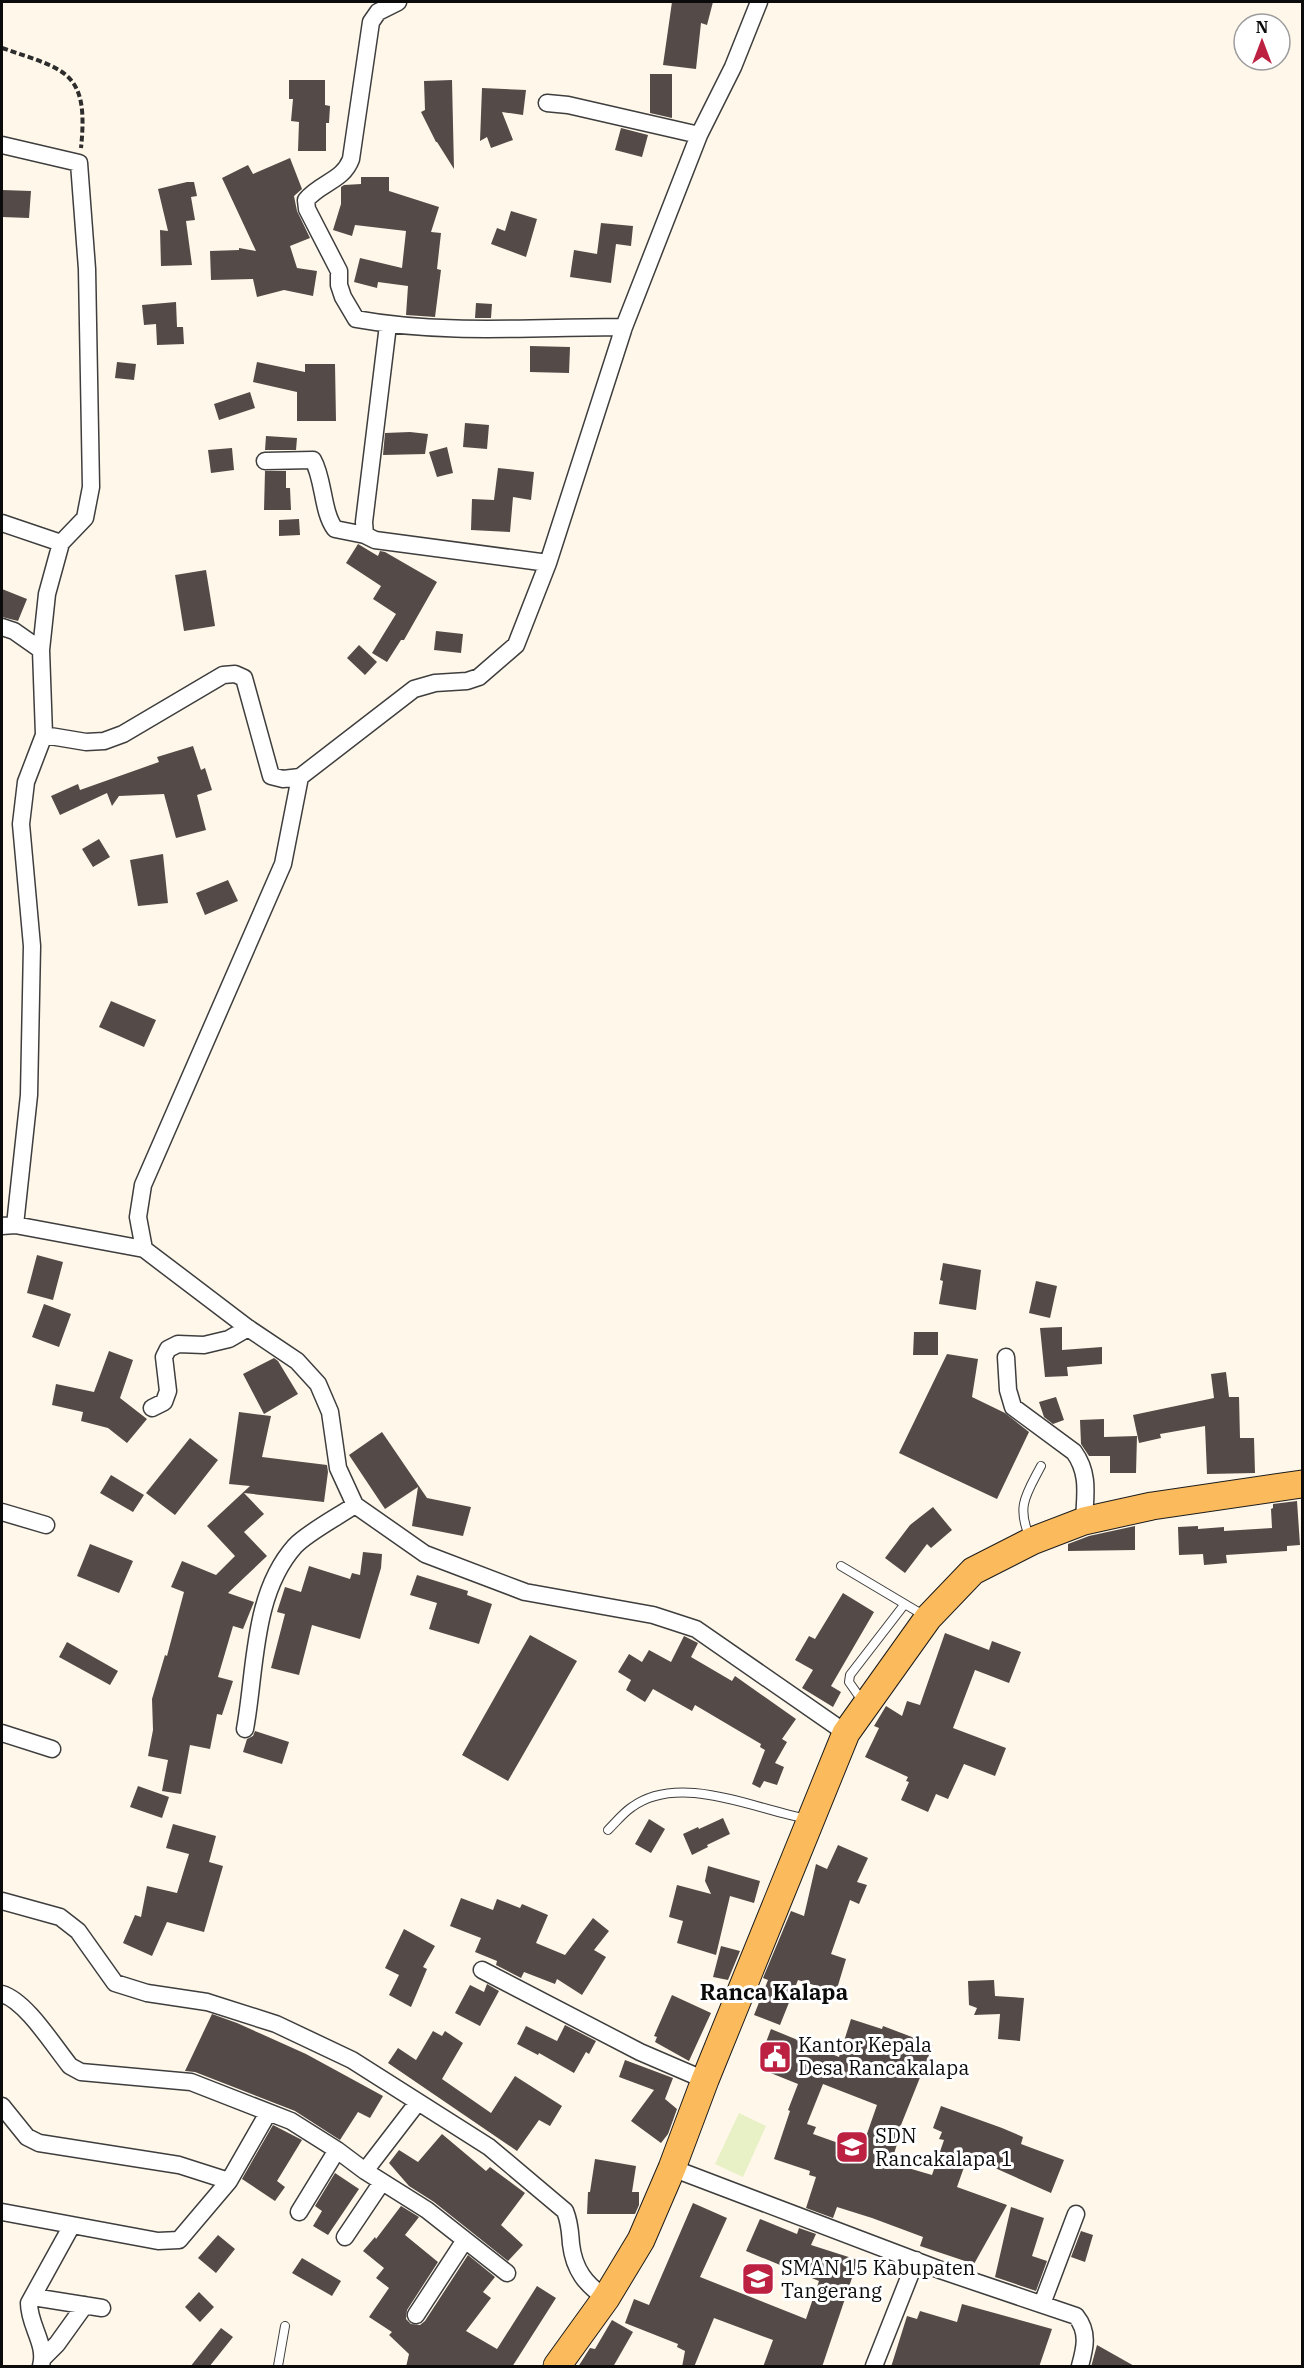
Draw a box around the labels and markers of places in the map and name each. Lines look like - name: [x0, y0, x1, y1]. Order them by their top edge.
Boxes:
- place label: Kantor Kepala Desa Rancakalapa: [798, 2031, 969, 2081]
- public building icon: Kantor Kepala Desa Rancakalapa: [757, 2039, 793, 2075]
- place label: SDN Rancakalapa 1: [875, 2122, 1013, 2172]
- school or university icon: SDN Rancakalapa 1: [834, 2129, 870, 2165]
- place label: SMAN 15 Kabupaten Tangerang: [781, 2254, 976, 2304]
- school or university icon: SMAN 15 Kabupaten Tangerang: [740, 2261, 776, 2297]

